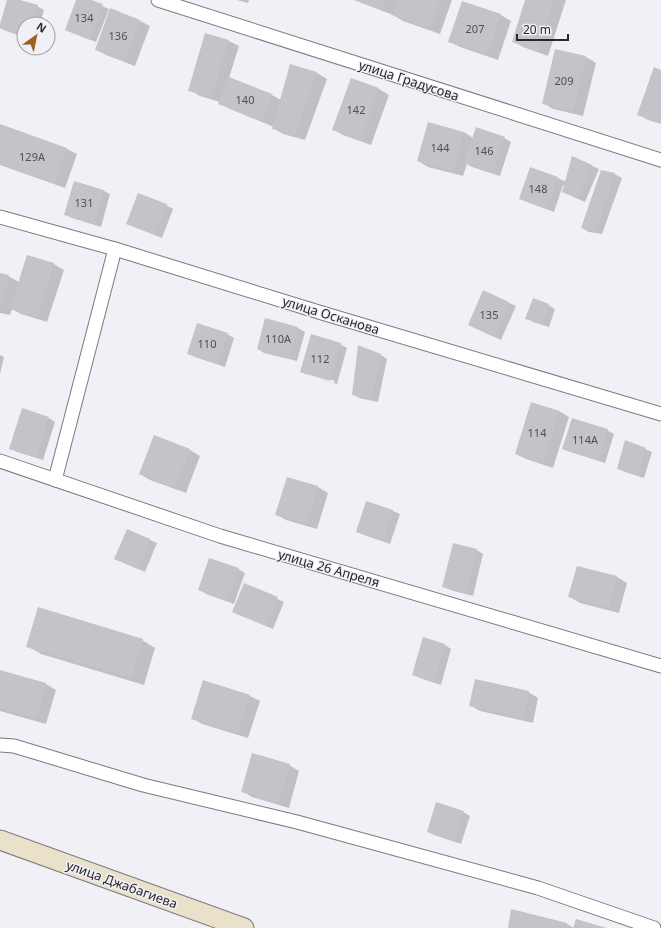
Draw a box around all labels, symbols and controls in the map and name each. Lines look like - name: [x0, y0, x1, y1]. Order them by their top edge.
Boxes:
- house number: 134: [75, 10, 94, 25]
- north arrow: [16, 16, 56, 56]
- scale bar: [517, 16, 568, 42]
- text: N: [34, 18, 50, 36]
- house number: 207: [466, 21, 484, 36]
- text: 20 m: [523, 21, 551, 38]
- house number: 136: [109, 28, 127, 43]
- street label: улица Градусова: [357, 55, 461, 105]
- house number: 209: [555, 73, 573, 88]
- house number: 140: [236, 92, 254, 107]
- house number: 142: [347, 102, 365, 117]
- house number: 144: [431, 140, 450, 155]
- house number: 146: [475, 143, 493, 158]
- house number: 129А: [19, 149, 46, 164]
- house number: 148: [529, 181, 547, 196]
- house number: 131: [75, 195, 93, 210]
- street label: улица Осканова: [280, 292, 382, 338]
- house number: 135: [480, 307, 498, 322]
- house number: 110А: [265, 331, 292, 346]
- house number: 110: [198, 336, 216, 351]
- house number: 112: [311, 351, 329, 366]
- house number: 114: [528, 425, 547, 440]
- house number: 114А: [572, 432, 599, 447]
- street label: улица 26 Апреля: [276, 545, 382, 591]
- street label: улица Джабагиева: [64, 856, 180, 912]

